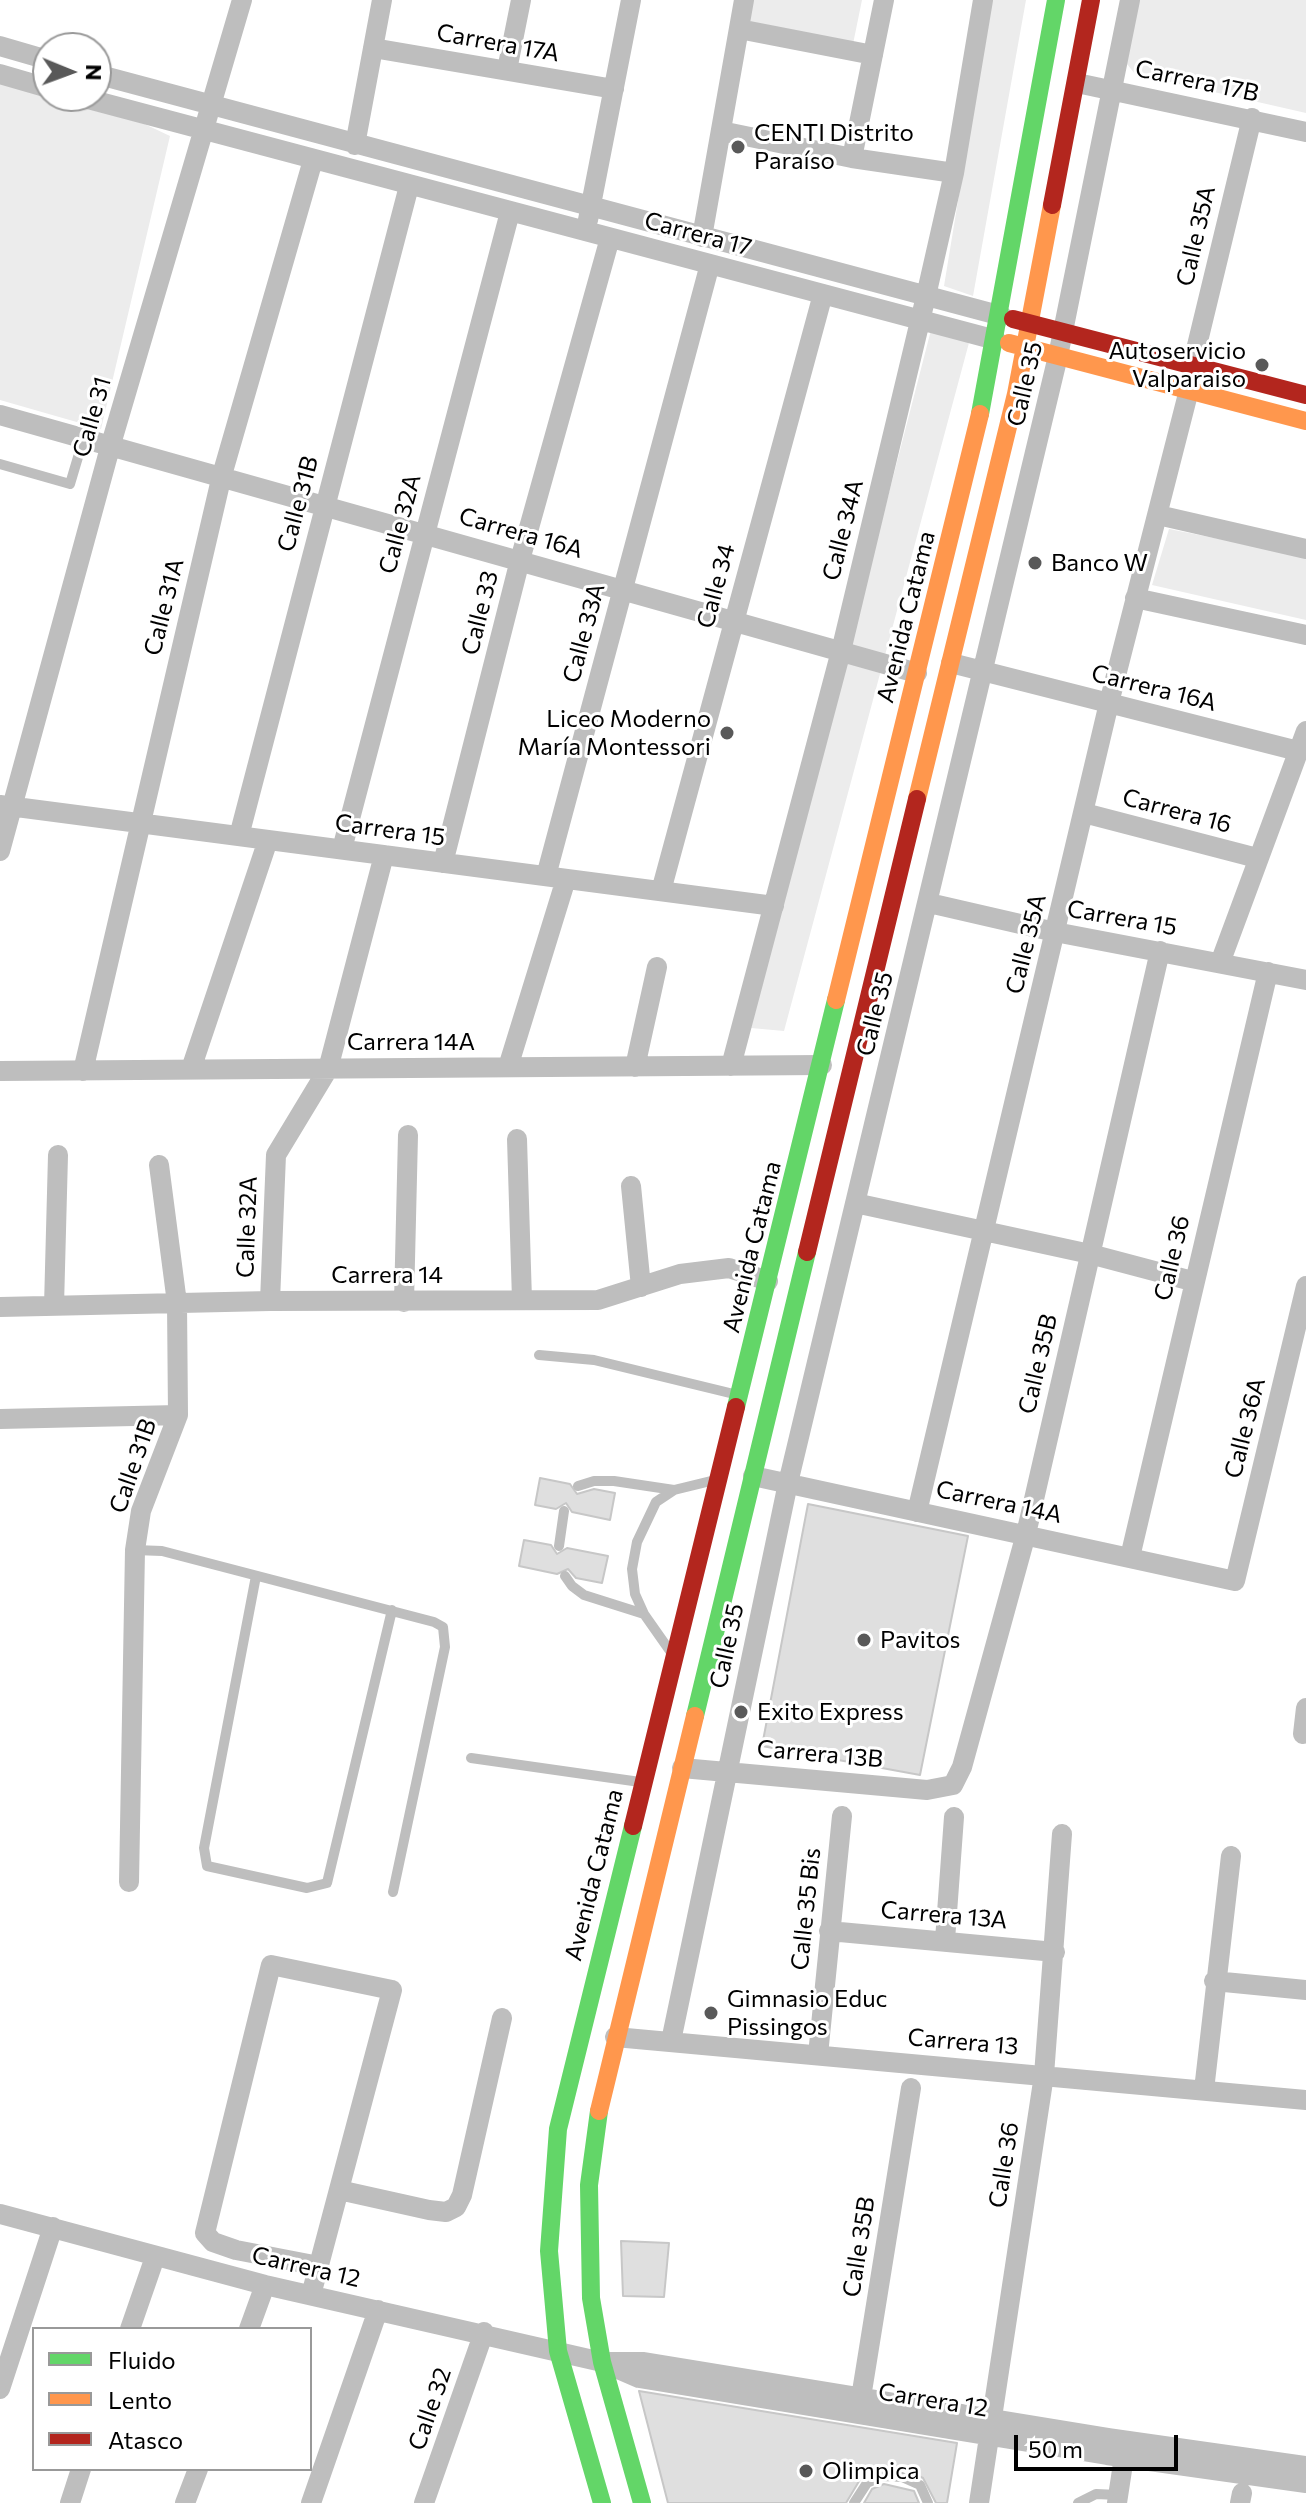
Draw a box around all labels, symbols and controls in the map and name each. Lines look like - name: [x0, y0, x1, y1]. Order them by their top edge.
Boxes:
- street label: Carrera 17A: [434, 18, 562, 68]
- north arrow: [32, 32, 112, 112]
- street label: Carrera 17B: [1133, 54, 1261, 108]
- text: N: [81, 64, 108, 81]
- place label: CENTI Distrito Paraíso: [754, 119, 914, 175]
- marker: CENTI Distrito Paraíso: [729, 138, 747, 156]
- street label: Calle 35A: [1171, 183, 1221, 289]
- street label: Carrera 17: [641, 206, 755, 262]
- place label: Autoservicio Valparaiso: [1108, 337, 1246, 393]
- street label: Calle 35: [1001, 339, 1049, 429]
- marker: Autoservicio Valparaiso: [1253, 356, 1271, 374]
- street label: Calle 31: [67, 373, 117, 461]
- street label: Calle 31B: [271, 453, 325, 555]
- street label: Calle 32A: [373, 471, 427, 577]
- street label: Calle 34A: [817, 477, 869, 583]
- street label: Carrera 16A: [456, 502, 586, 564]
- street label: Avenida Catama: [871, 528, 941, 706]
- street label: Calle 34: [691, 540, 741, 632]
- place label: Banco W: [1051, 549, 1148, 577]
- marker: Banco W: [1026, 554, 1044, 572]
- street label: Calle 31A: [138, 556, 190, 658]
- street label: Calle 33: [456, 568, 504, 658]
- street label: Calle 33A: [557, 580, 611, 686]
- street label: Carrera 16A: [1089, 659, 1219, 717]
- place label: Liceo Moderno María Montessori: [518, 705, 711, 761]
- marker: Liceo Moderno María Montessori: [718, 724, 736, 742]
- street label: Carrera 16: [1119, 783, 1235, 839]
- street label: Carrera 15: [333, 808, 447, 852]
- street label: Calle 35A: [1000, 891, 1052, 997]
- street label: Carrera 15: [1065, 894, 1179, 942]
- street label: Calle 35: [851, 969, 899, 1059]
- street label: Carrera 14A: [347, 1028, 475, 1056]
- street label: Avenida Catama: [717, 1158, 787, 1336]
- street label: Calle 32A: [231, 1176, 263, 1278]
- street label: Calle 36: [1148, 1213, 1196, 1303]
- street label: Carrera 14: [331, 1261, 443, 1289]
- street label: Calle 35B: [1013, 1311, 1063, 1417]
- street label: Calle 36A: [1219, 1375, 1271, 1481]
- street label: Calle 31B: [103, 1415, 163, 1517]
- street label: Carrera 14A: [933, 1475, 1065, 1529]
- street label: Calle 35: [704, 1601, 750, 1691]
- place label: Pavitos: [880, 1626, 961, 1654]
- marker: Pavitos: [855, 1631, 873, 1649]
- place label: Exito Express: [757, 1698, 904, 1726]
- marker: Exito Express: [732, 1703, 750, 1721]
- street label: Carrera 13B: [756, 1734, 884, 1774]
- street label: Avenida Catama: [559, 1786, 629, 1964]
- street label: Calle 35 Bis: [785, 1846, 827, 1972]
- street label: Carrera 13A: [880, 1895, 1008, 1935]
- place label: Gimnasio Educ Pissingos: [727, 1985, 887, 2041]
- marker: Gimnasio Educ Pissingos: [702, 2004, 720, 2022]
- street label: Carrera 13: [907, 2023, 1019, 2061]
- street label: Calle 36: [983, 2120, 1025, 2210]
- street label: Calle 35B: [837, 2195, 881, 2299]
- street label: Carrera 12: [249, 2241, 363, 2293]
- legend: [32, 2327, 312, 2471]
- text: Fluido: [108, 2345, 176, 2374]
- street label: Calle 32: [402, 2364, 458, 2454]
- street label: Carrera 12: [876, 2377, 990, 2423]
- text: Lento: [108, 2385, 172, 2414]
- scale bar: [1018, 2419, 1182, 2469]
- text: Atasco: [108, 2425, 183, 2454]
- text: 50 m: [1028, 2434, 1083, 2463]
- place label: Olimpica: [822, 2457, 920, 2485]
- marker: Olimpica: [797, 2462, 815, 2480]

